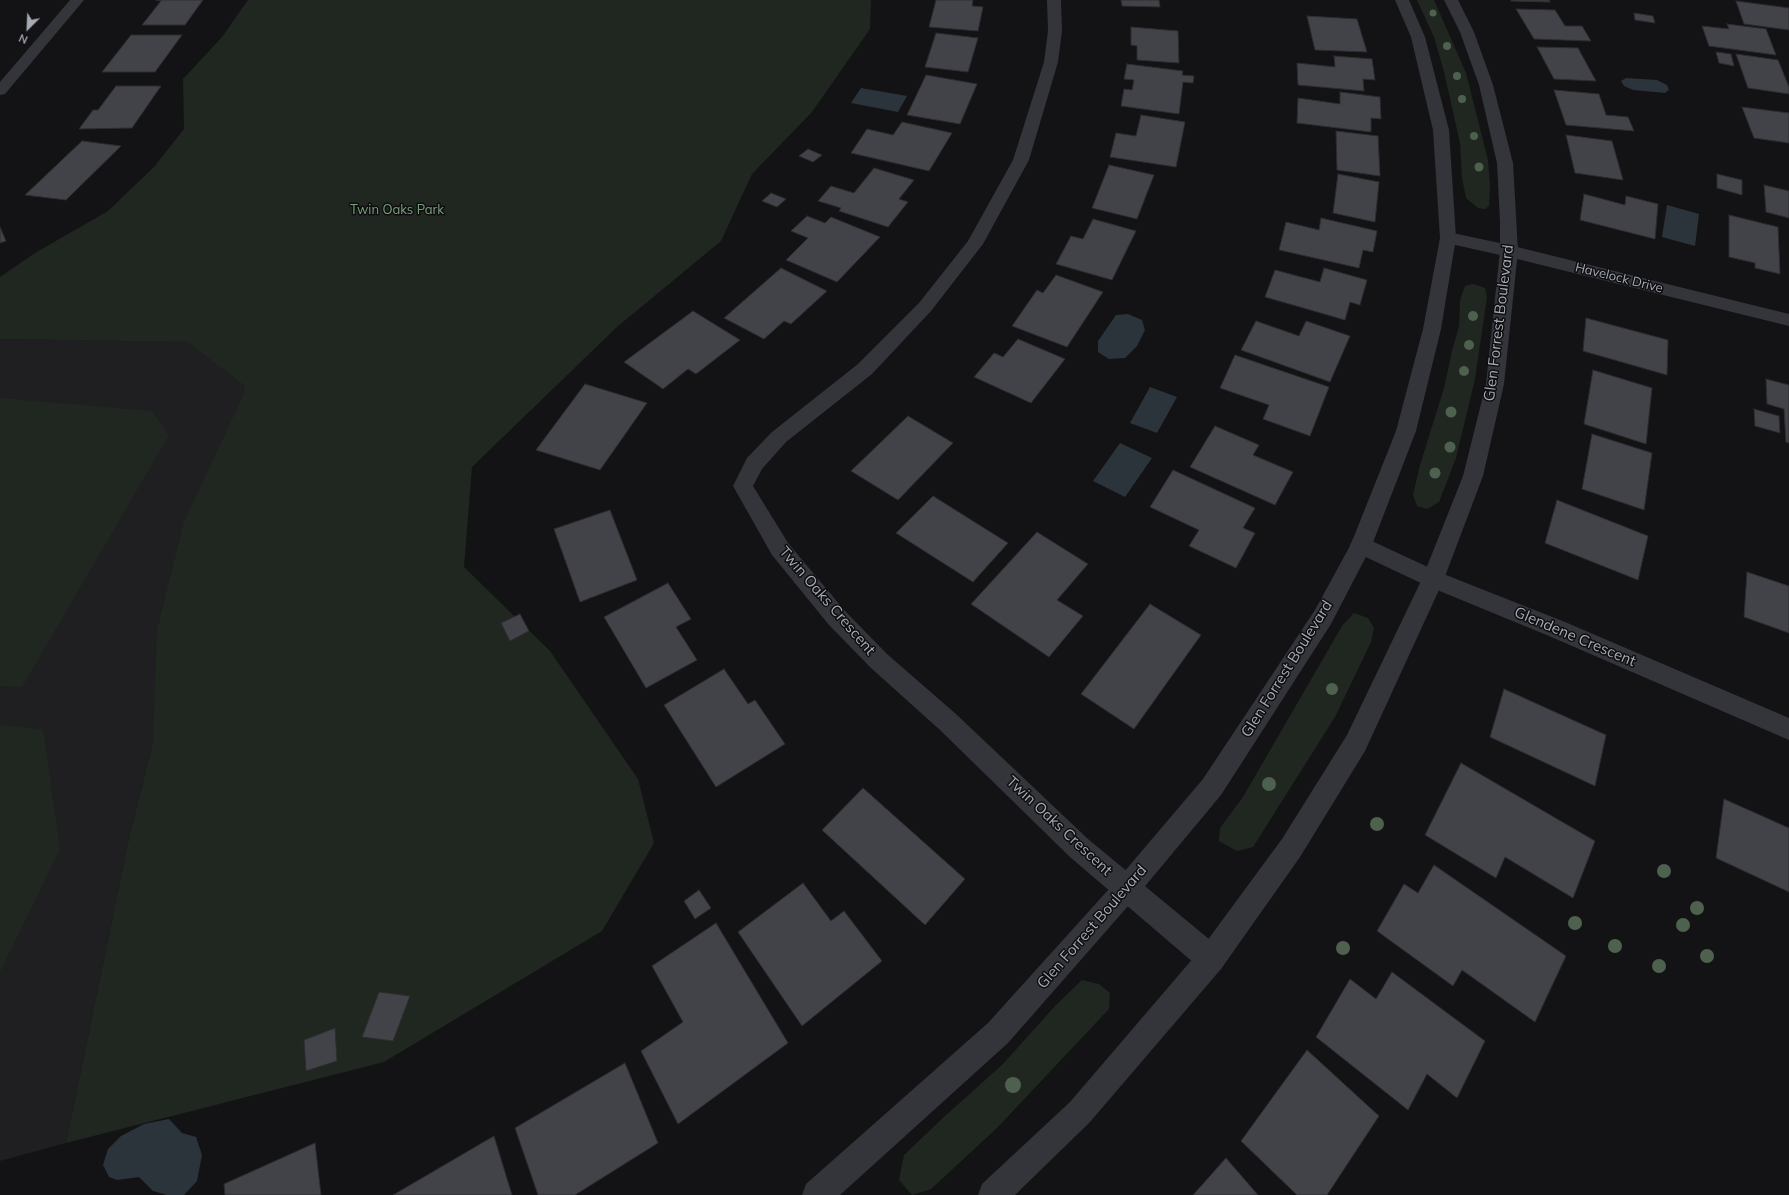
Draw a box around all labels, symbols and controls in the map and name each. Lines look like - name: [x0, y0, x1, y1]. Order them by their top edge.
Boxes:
- north arrow: [8, 8, 48, 48]
- text: N: [16, 31, 30, 47]
- park label: Twin Oaks Park: [350, 202, 444, 218]
- street label: Glen Forrest Boulevard: [1480, 244, 1518, 402]
- street label: Havelock Drive: [1573, 260, 1665, 296]
- street label: Twin Oaks Crescent: [775, 543, 879, 659]
- street label: Glen Forrest Boulevard: [1238, 597, 1336, 741]
- street label: Glendene Crescent: [1512, 603, 1638, 671]
- street label: Twin Oaks Crescent: [1003, 773, 1115, 879]
- street label: Glen Forrest Boulevard: [1033, 862, 1151, 992]

